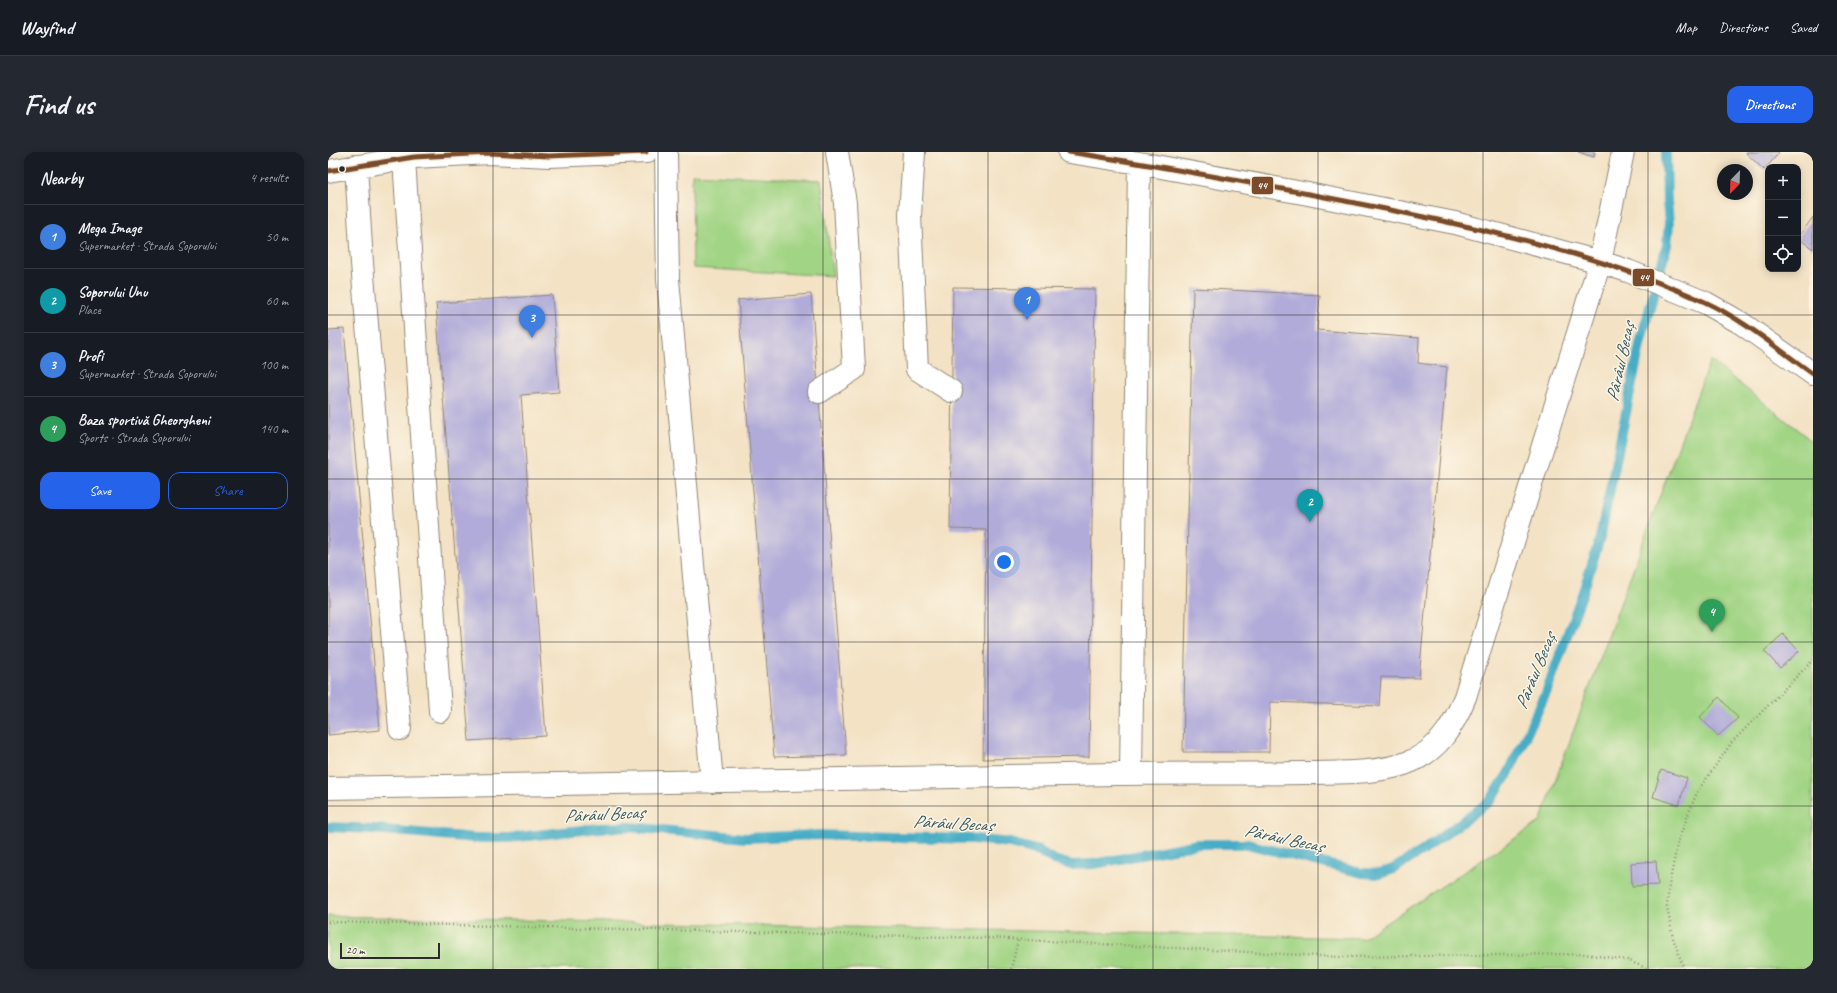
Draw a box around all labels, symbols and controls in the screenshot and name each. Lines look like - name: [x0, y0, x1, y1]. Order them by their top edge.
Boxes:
- text: Wayfind: [20, 16, 73, 40]
- text: Map: [1676, 19, 1697, 36]
- text: Directions: [1719, 19, 1768, 36]
- text: Saved: [1790, 19, 1817, 36]
- button: Directions: [1727, 86, 1813, 123]
- text: Find us: [24, 87, 94, 122]
- unlabelled marker: [337, 164, 347, 174]
- north arrow: [1717, 164, 1753, 200]
- map controls: [1765, 164, 1801, 272]
- button: +: [1765, 164, 1801, 200]
- text: Nearby: [40, 168, 83, 189]
- text: 4 results: [250, 170, 288, 186]
- line badge: 44: [1251, 176, 1274, 195]
- text: 44: [1257, 178, 1269, 192]
- button: −: [1765, 200, 1801, 236]
- text: Mega Image: [78, 219, 141, 238]
- text: 1: [50, 229, 56, 245]
- text: 50 m: [266, 229, 288, 245]
- button: locate: [1765, 236, 1801, 272]
- text: Supermarket · Strada Soporului: [78, 238, 216, 254]
- line badge: 44: [1632, 268, 1655, 287]
- text: 44: [1639, 270, 1651, 284]
- text: Soporului Unu: [78, 283, 147, 302]
- pin: 1: [1014, 287, 1040, 320]
- text: 2: [50, 293, 56, 309]
- text: 60 m: [266, 293, 288, 309]
- text: Place: [78, 302, 101, 318]
- pin: 3: [519, 305, 545, 338]
- water label: Pârâul Becaș: [1601, 317, 1640, 403]
- text: Profi: [78, 347, 103, 366]
- text: 3: [50, 357, 56, 373]
- text: 100 m: [260, 357, 288, 373]
- text: Supermarket · Strada Soporului: [78, 366, 216, 382]
- text: Baza sportivă Gheorgheni: [78, 411, 210, 430]
- text: 4: [50, 421, 56, 437]
- text: 140 m: [260, 421, 288, 437]
- text: Sports · Strada Soporului: [78, 430, 190, 446]
- button: Save: [40, 472, 160, 509]
- button: Share: [168, 472, 288, 509]
- pin: 2: [1297, 489, 1323, 522]
- your location: [994, 552, 1014, 572]
- pin: 4: [1699, 599, 1725, 632]
- water label: Pârâul Becaș: [1510, 626, 1562, 712]
- water label: Pârâul Becaș: [564, 801, 648, 827]
- water label: Pârâul Becaș: [913, 810, 997, 836]
- water label: Pârâul Becaș: [1243, 819, 1329, 858]
- scale bar: [340, 941, 440, 960]
- text: 20 m: [346, 943, 365, 957]

